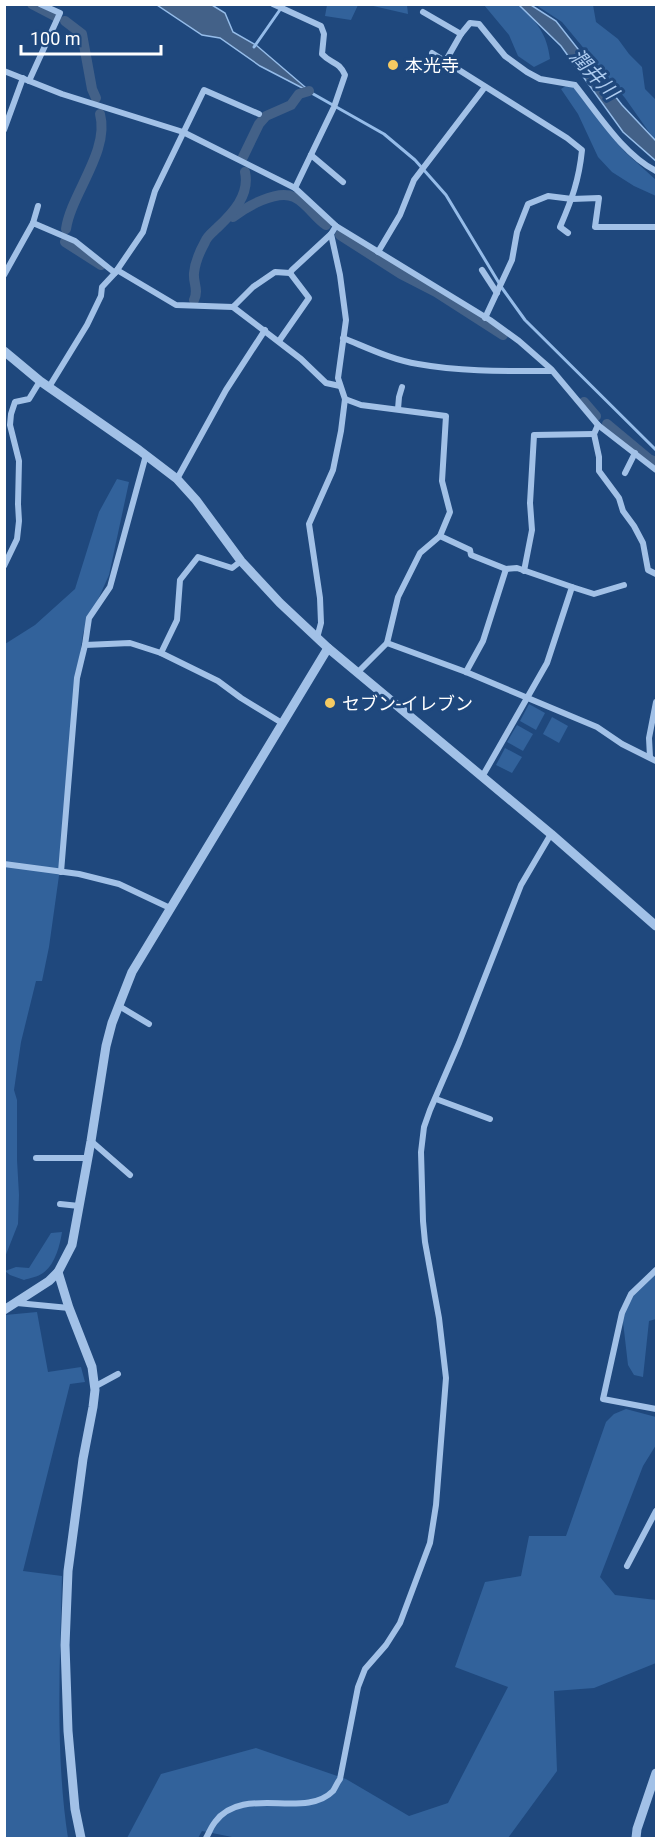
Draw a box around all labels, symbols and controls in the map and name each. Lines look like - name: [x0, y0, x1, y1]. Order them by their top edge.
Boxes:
- scale bar: [21, 18, 160, 56]
- text: 100 m: [30, 28, 81, 49]
- water label: 潤井川: [565, 44, 625, 106]
- place label: 本光寺: [405, 55, 459, 76]
- marker: 本光寺: [386, 58, 400, 72]
- place label: セブン-イレブン: [342, 693, 473, 714]
- marker: セブン-イレブン: [323, 696, 337, 710]

